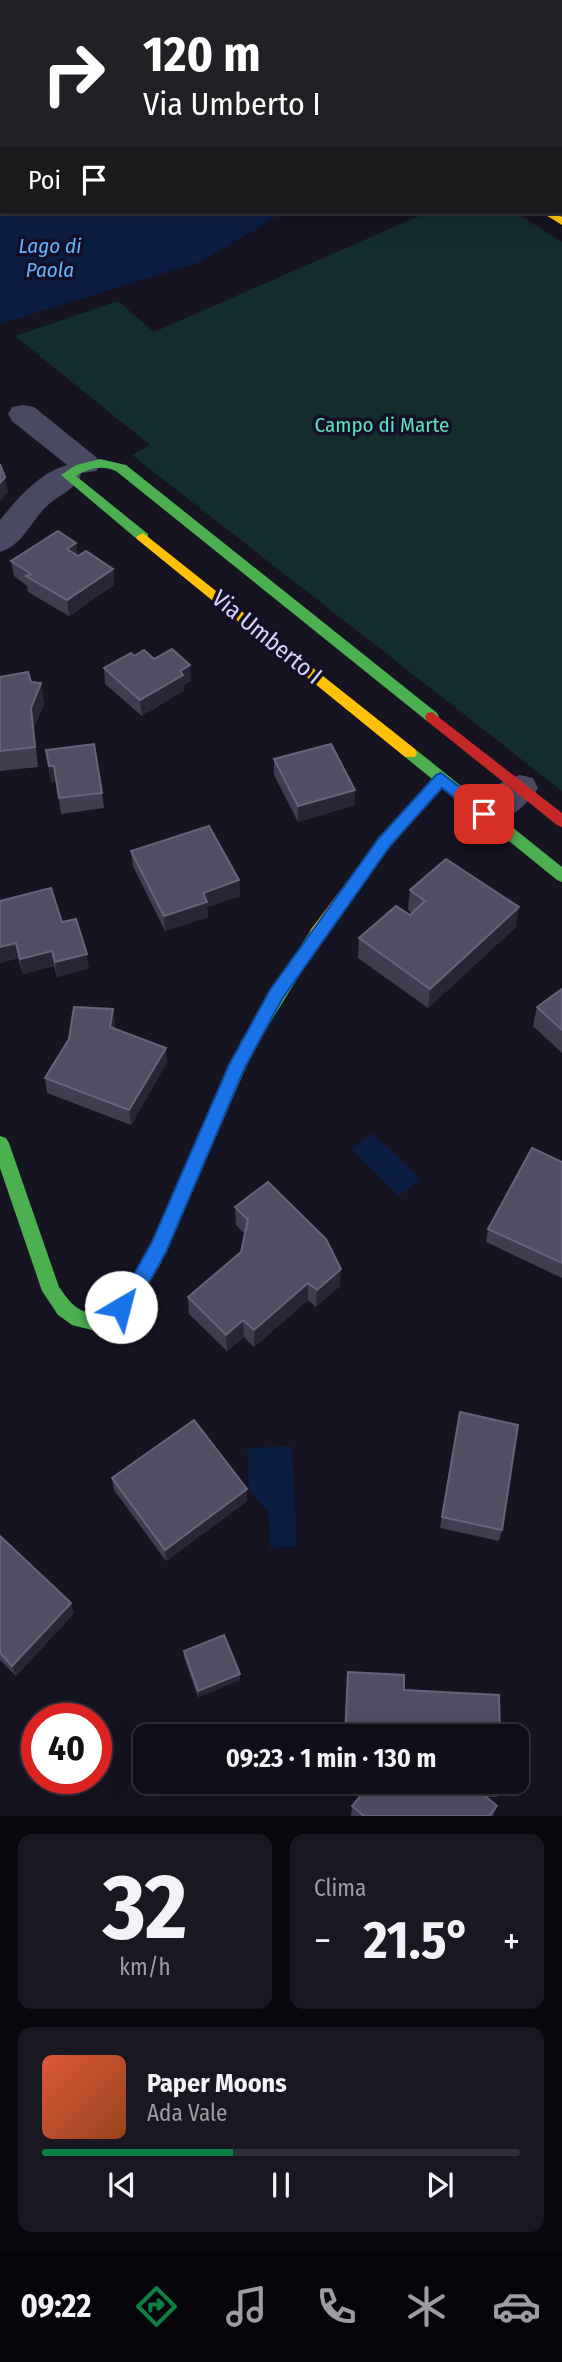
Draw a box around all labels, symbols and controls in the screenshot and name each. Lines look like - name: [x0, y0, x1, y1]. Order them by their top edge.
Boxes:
- text: 120 m: [143, 25, 261, 84]
- icon: right: [28, 28, 119, 119]
- text: Via Umberto I: [143, 85, 321, 123]
- icon: arrive: [75, 161, 113, 199]
- text: Poi: [28, 165, 61, 196]
- water label: Lago di Paola: [19, 233, 82, 283]
- park label: Campo di Marte: [314, 412, 450, 438]
- street label: Via Umberto I: [206, 584, 328, 690]
- pin: [454, 784, 514, 844]
- icon: arrive: [465, 795, 503, 833]
- position arrow: [84, 1270, 158, 1344]
- speed limit sign: 40: [21, 1703, 112, 1794]
- text: 09:23 · 1 min · 130 m: [226, 1743, 436, 1774]
- text: 32: [103, 1853, 187, 1962]
- text: Clima: [314, 1874, 366, 1902]
- text: 21.5°: [363, 1909, 470, 1972]
- text: −: [314, 1918, 331, 1964]
- text: +: [503, 1918, 520, 1964]
- text: km/h: [119, 1953, 171, 1981]
- text: Paper Moons: [147, 2068, 287, 2099]
- text: Ada Vale: [147, 2099, 227, 2127]
- icon: previous: [103, 2166, 141, 2204]
- icon: pause: [262, 2166, 300, 2204]
- icon: next: [421, 2166, 459, 2204]
- icon: directions: [132, 2282, 181, 2331]
- icon: music: [222, 2282, 271, 2331]
- icon: phone: [312, 2282, 361, 2331]
- icon: climate: [402, 2282, 451, 2331]
- icon: car: [492, 2282, 541, 2331]
- text: 09:22: [21, 2287, 91, 2325]

